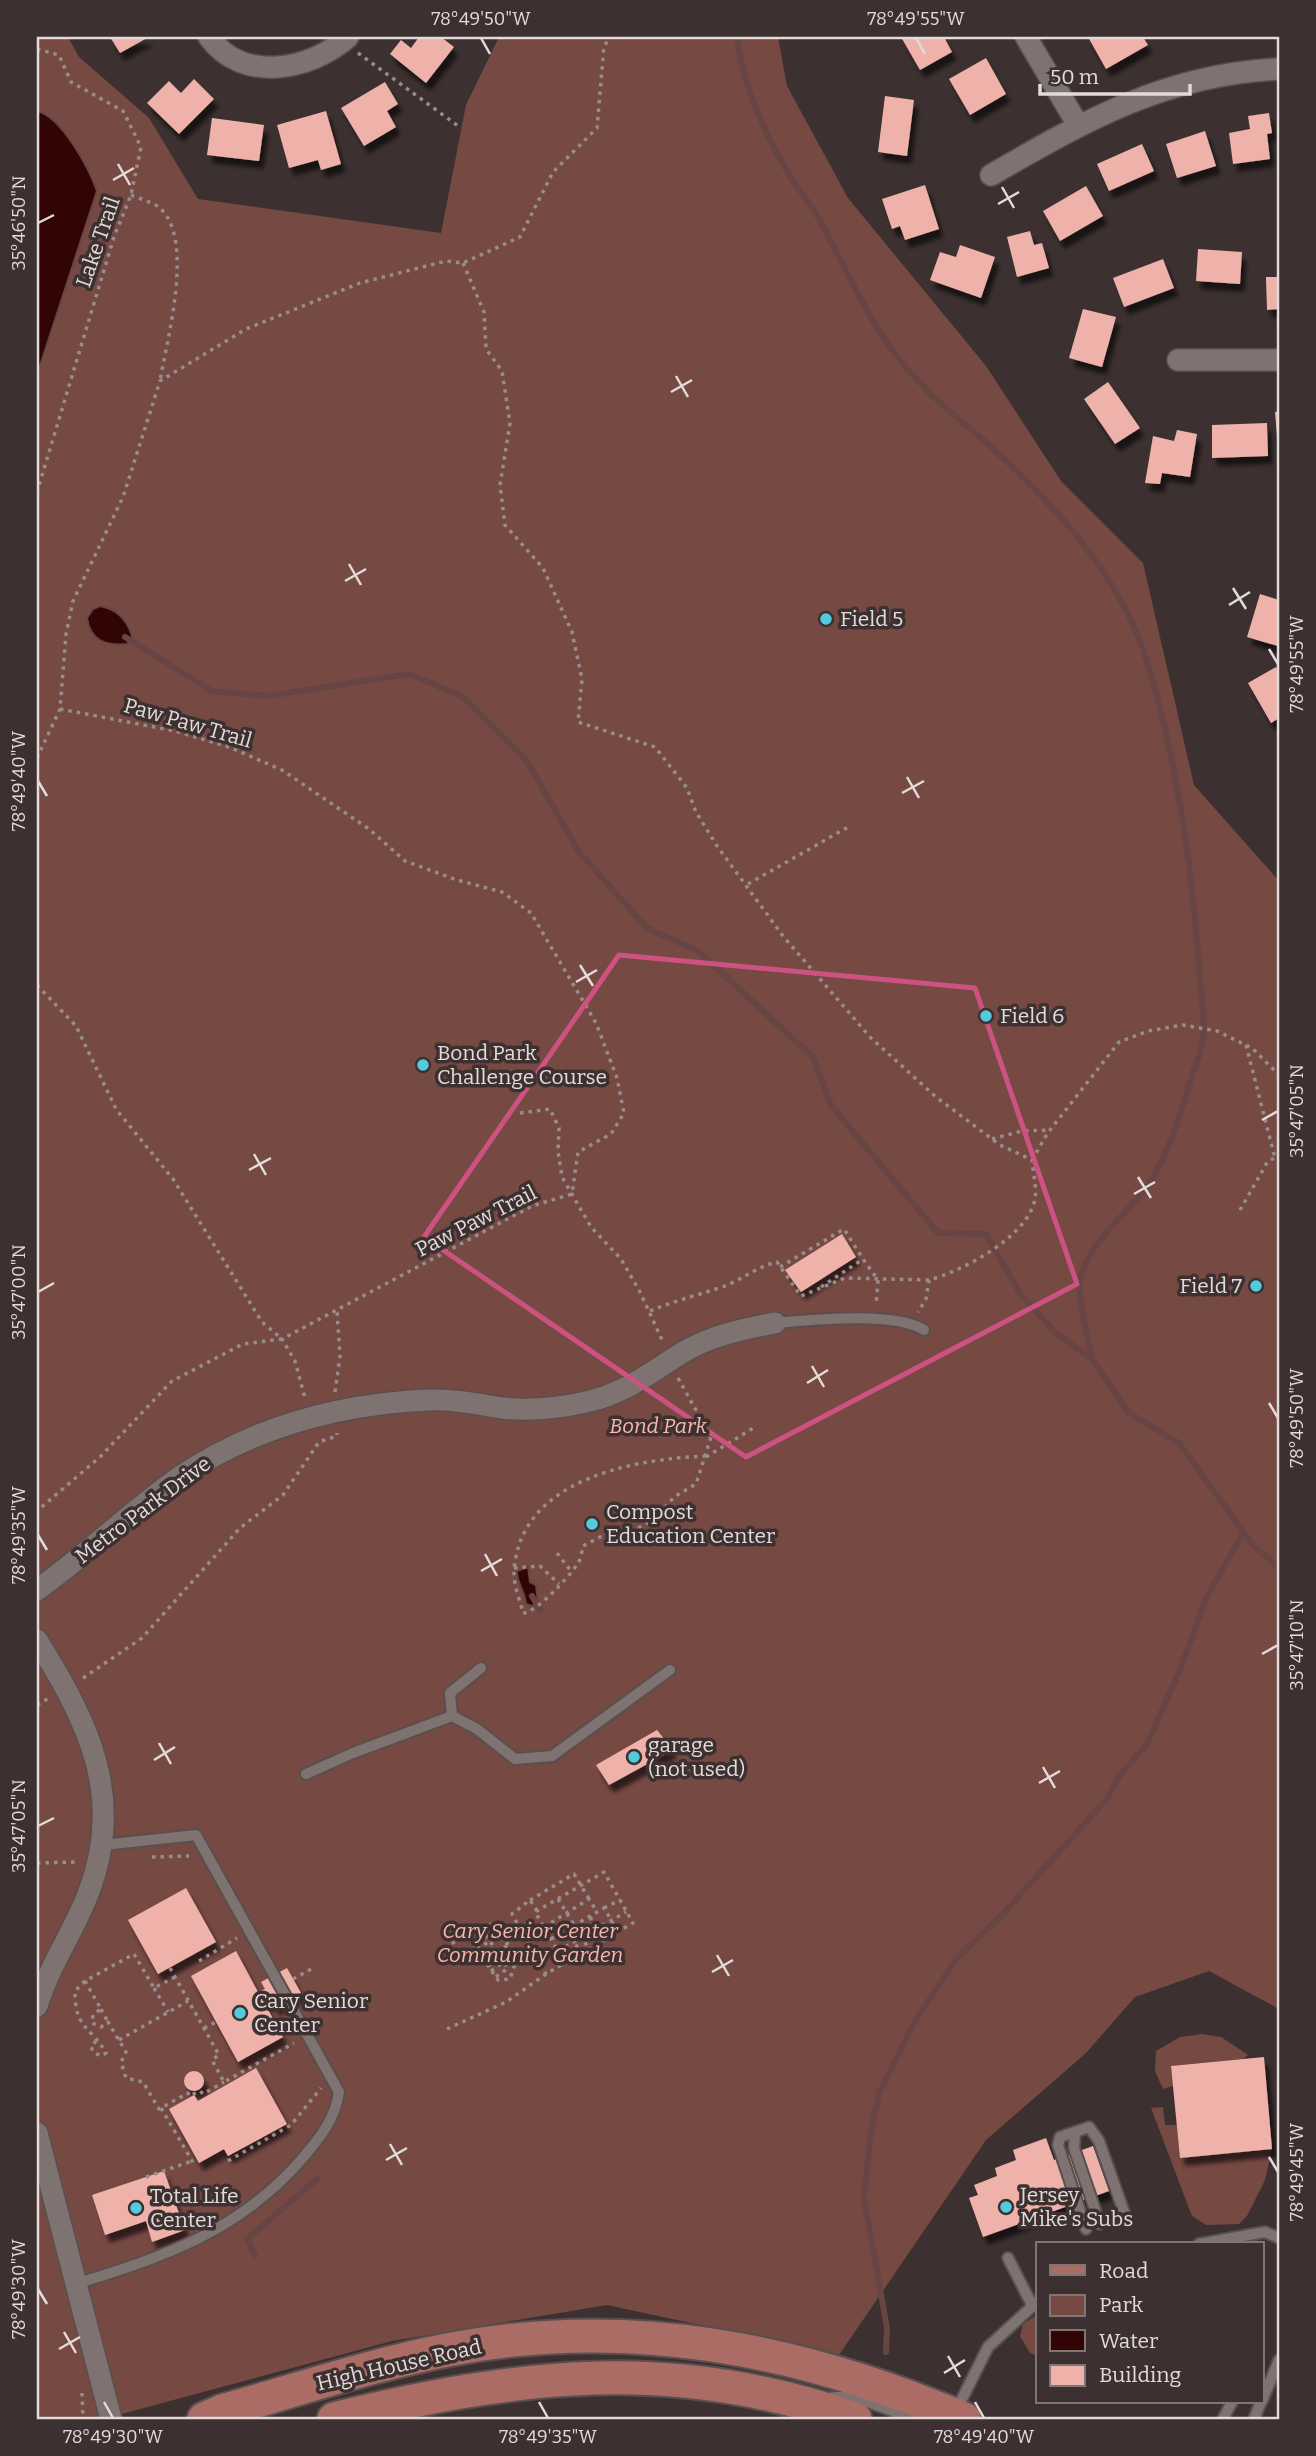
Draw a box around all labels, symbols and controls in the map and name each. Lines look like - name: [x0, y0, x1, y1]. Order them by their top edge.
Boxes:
- text: 78°49'50"W: [431, 8, 531, 30]
- text: 78°49'55"W: [867, 8, 965, 30]
- scale bar: [1040, 52, 1190, 96]
- text: 50 m: [1050, 64, 1099, 90]
- text: 35°46'50"N: [8, 175, 30, 271]
- street label: Lake Trail: [70, 193, 126, 291]
- place label: Field 5: [840, 606, 903, 632]
- marker: Field 5: [818, 611, 834, 627]
- text: 78°49'55"W: [1286, 615, 1308, 713]
- street label: Paw Paw Trail: [121, 692, 255, 754]
- text: 78°49'40"W: [8, 730, 30, 831]
- place label: Field 6: [1000, 1003, 1064, 1029]
- marker: Field 6: [978, 1008, 994, 1024]
- place label: Bond Park Challenge Course: [437, 1040, 607, 1090]
- marker: Bond Park Challenge Course: [415, 1057, 431, 1073]
- text: 35°47'05"N: [1286, 1064, 1308, 1158]
- street label: Paw Paw Trail: [411, 1179, 541, 1263]
- text: 35°47'00"N: [8, 1244, 30, 1340]
- place label: Field 7: [1180, 1273, 1242, 1299]
- marker: Field 7: [1248, 1278, 1264, 1294]
- text: 78°49'50"W: [1286, 1368, 1308, 1468]
- park label: Bond Park: [609, 1413, 707, 1439]
- street label: Metro Park Drive: [70, 1451, 216, 1569]
- text: 78°49'35"W: [8, 1485, 30, 1584]
- place label: Compost Education Center: [606, 1499, 775, 1549]
- marker: Compost Education Center: [584, 1516, 600, 1532]
- text: 35°47'10"N: [1286, 1599, 1308, 1691]
- place label: garage (not used): [648, 1732, 745, 1782]
- marker: garage (not used): [626, 1749, 642, 1765]
- text: 35°47'05"N: [8, 1779, 30, 1873]
- park label: Cary Senior Center Community Garden: [437, 1918, 623, 1968]
- place label: Cary Senior Center: [254, 1988, 368, 2038]
- marker: Cary Senior Center: [232, 2005, 248, 2021]
- text: 78°49'45"W: [1286, 2122, 1308, 2221]
- place label: Jersey Mike's Subs: [1019, 2182, 1133, 2232]
- place label: Total Life Center: [150, 2183, 239, 2233]
- marker: Jersey Mike's Subs: [998, 2199, 1014, 2215]
- marker: Total Life Center: [128, 2200, 144, 2216]
- text: 78°49'30"W: [8, 2238, 30, 2339]
- legend: [1036, 2242, 1264, 2404]
- text: Road: [1099, 2258, 1148, 2284]
- text: Park: [1099, 2292, 1143, 2318]
- text: Water: [1099, 2328, 1158, 2354]
- street label: High House Road: [314, 2333, 484, 2397]
- text: Building: [1099, 2362, 1182, 2388]
- text: 78°49'30"W: [63, 2426, 164, 2448]
- text: 78°49'35"W: [499, 2426, 598, 2448]
- text: 78°49'40"W: [934, 2426, 1035, 2448]

